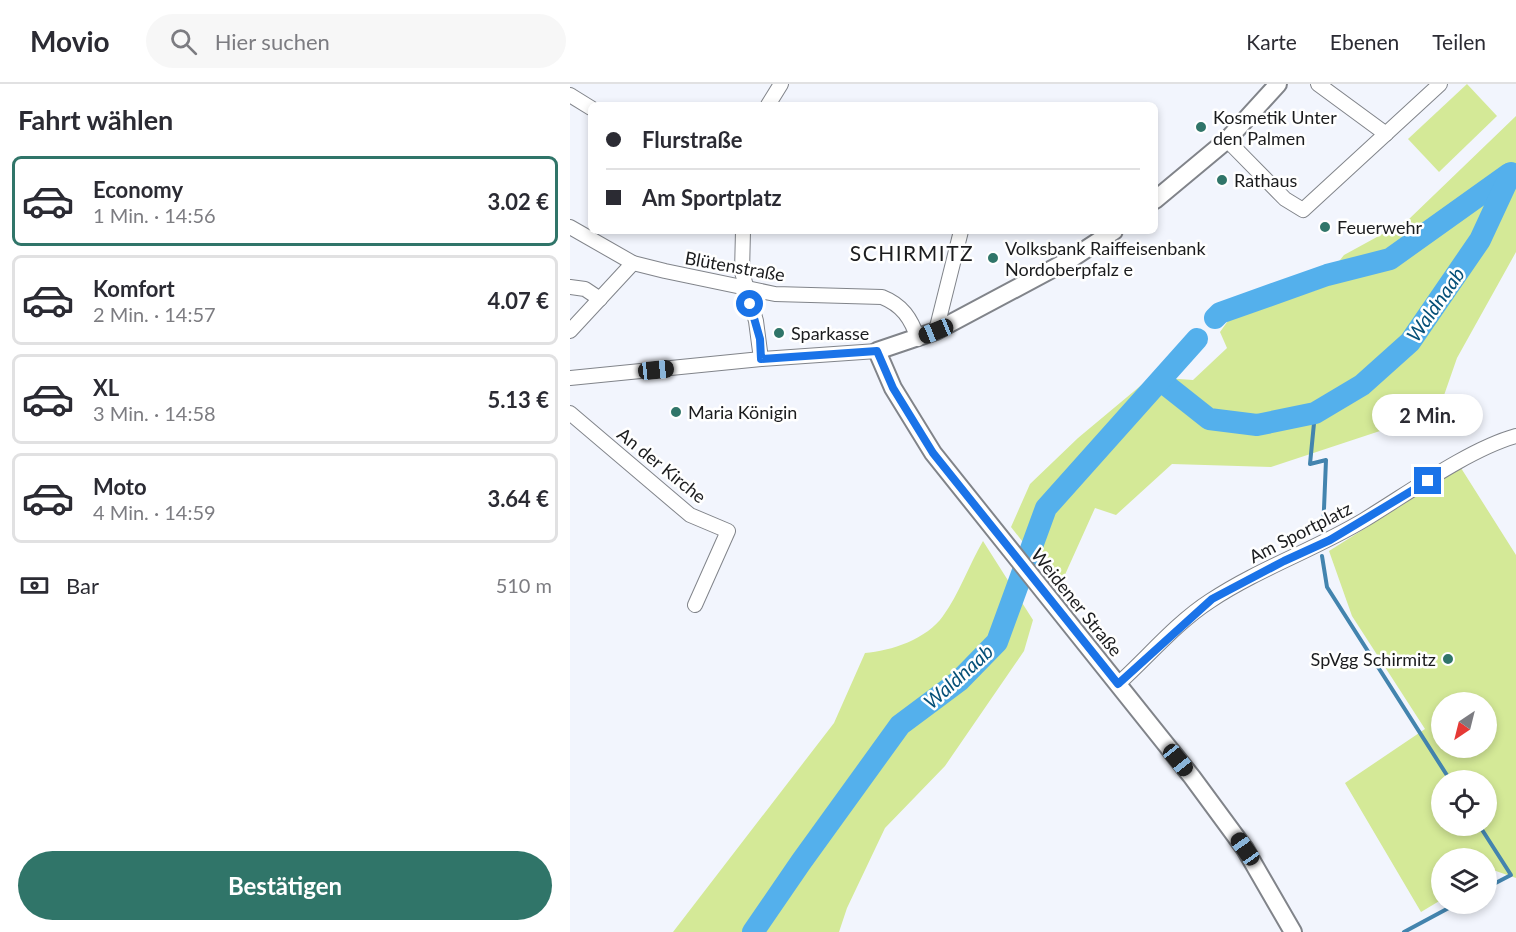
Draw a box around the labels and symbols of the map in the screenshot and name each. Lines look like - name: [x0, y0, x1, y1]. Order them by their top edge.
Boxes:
- place label: Kosmetik Unter den Palmen: [1213, 106, 1337, 149]
- marker: Kosmetik Unter den Palmen: [1194, 120, 1208, 134]
- place label: Rathaus: [1234, 169, 1297, 191]
- marker: Rathaus: [1215, 173, 1229, 187]
- place label: Feuerwehr: [1337, 216, 1423, 238]
- marker: Feuerwehr: [1318, 220, 1332, 234]
- place label: Volksbank Raiffeisenbank Nordoberpfalz e: [1005, 237, 1206, 280]
- district label: SCHIRMITZ: [850, 240, 974, 265]
- street label: Blütenstraße: [683, 246, 787, 286]
- marker: Volksbank Raiffeisenbank Nordoberpfalz e: [986, 251, 1000, 265]
- water label: Waldnaab: [1401, 262, 1469, 346]
- route start: [736, 290, 763, 317]
- car: [916, 316, 956, 346]
- place label: Sparkasse: [791, 322, 869, 344]
- marker: Sparkasse: [772, 326, 786, 340]
- car: [637, 359, 675, 381]
- callout: 2 Min.: [1372, 394, 1484, 436]
- place label: Maria Königin: [688, 401, 797, 423]
- marker: Maria Königin: [669, 405, 683, 419]
- street label: An der Kirche: [613, 423, 711, 507]
- route end: [1414, 467, 1441, 494]
- street label: Am Sportplatz: [1245, 497, 1355, 567]
- street label: Weidener Straße: [1027, 544, 1127, 660]
- water label: Waldnaab: [918, 639, 998, 713]
- place label: SpVgg Schirmitz: [1311, 648, 1436, 670]
- marker: SpVgg Schirmitz: [1441, 652, 1455, 666]
- north arrow: [1431, 692, 1497, 758]
- car: [1160, 740, 1196, 780]
- car: [1227, 829, 1263, 869]

